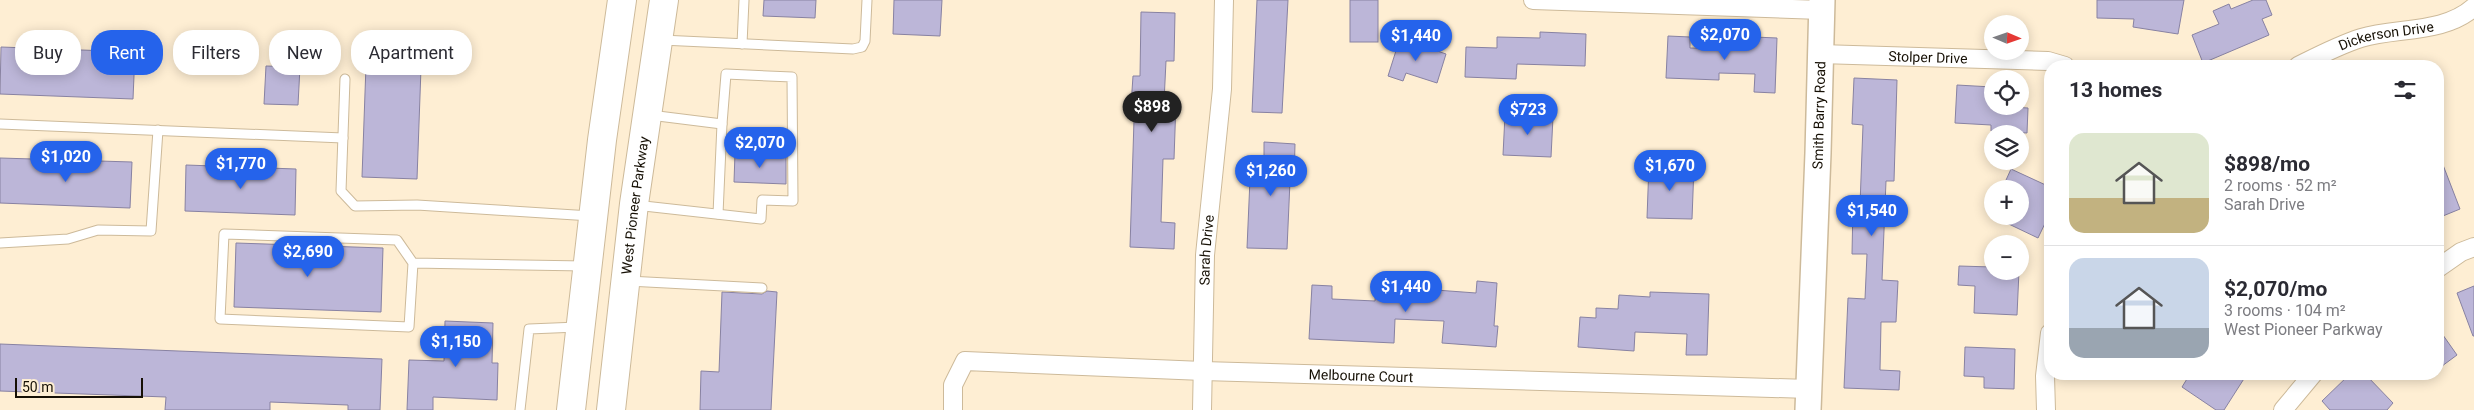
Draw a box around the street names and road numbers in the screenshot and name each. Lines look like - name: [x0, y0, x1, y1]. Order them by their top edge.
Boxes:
- street label: Dickerson Drive: [2336, 18, 2435, 54]
- street label: Stolper Drive: [1888, 48, 1968, 67]
- street label: Smith Barry Road: [1809, 61, 1828, 170]
- street label: West Pioneer Parkway: [618, 135, 652, 275]
- street label: Sarah Drive: [1196, 214, 1217, 286]
- street label: Melbourne Court: [1308, 366, 1414, 385]

